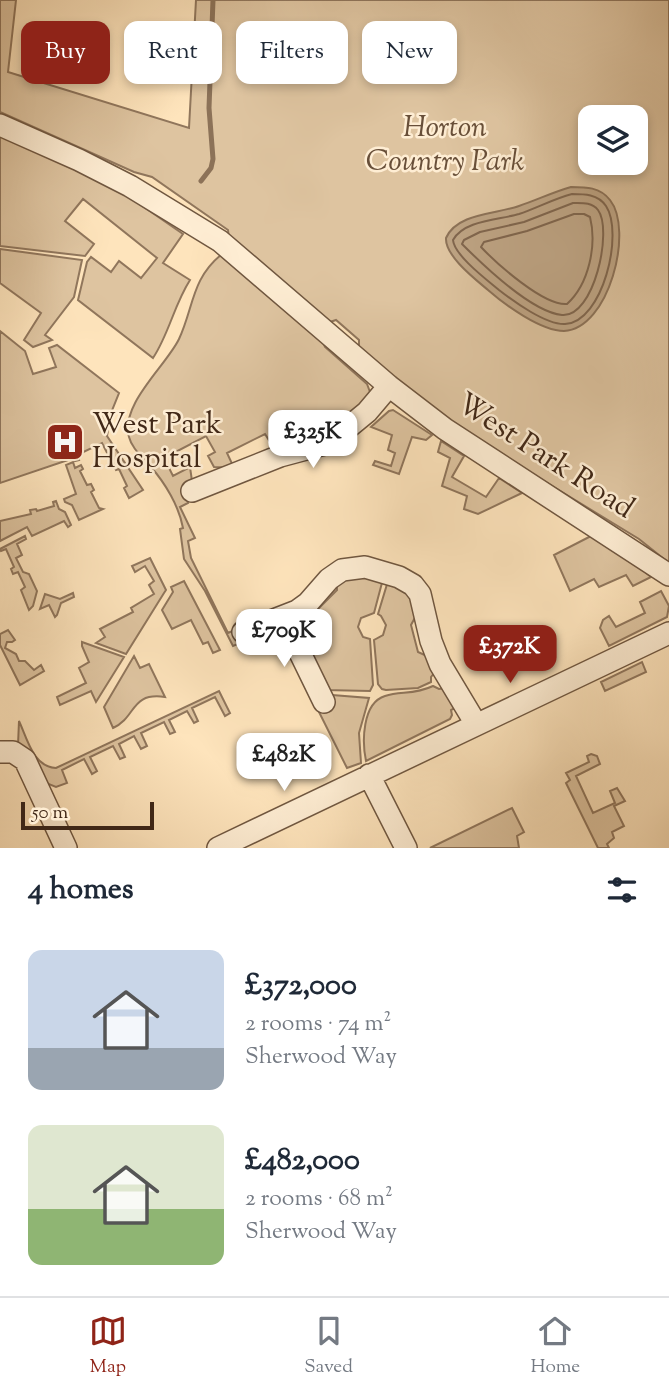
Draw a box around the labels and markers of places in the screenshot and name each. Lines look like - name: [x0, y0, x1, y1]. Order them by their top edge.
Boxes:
- place label: West Park Hospital: [92, 404, 222, 481]
- pin: £325K: [264, 410, 362, 470]
- hospital icon: West Park Hospital: [44, 421, 86, 463]
- pin: £709K: [235, 610, 333, 669]
- pin: £372K: [461, 626, 559, 685]
- pin: £482K: [235, 734, 333, 793]

